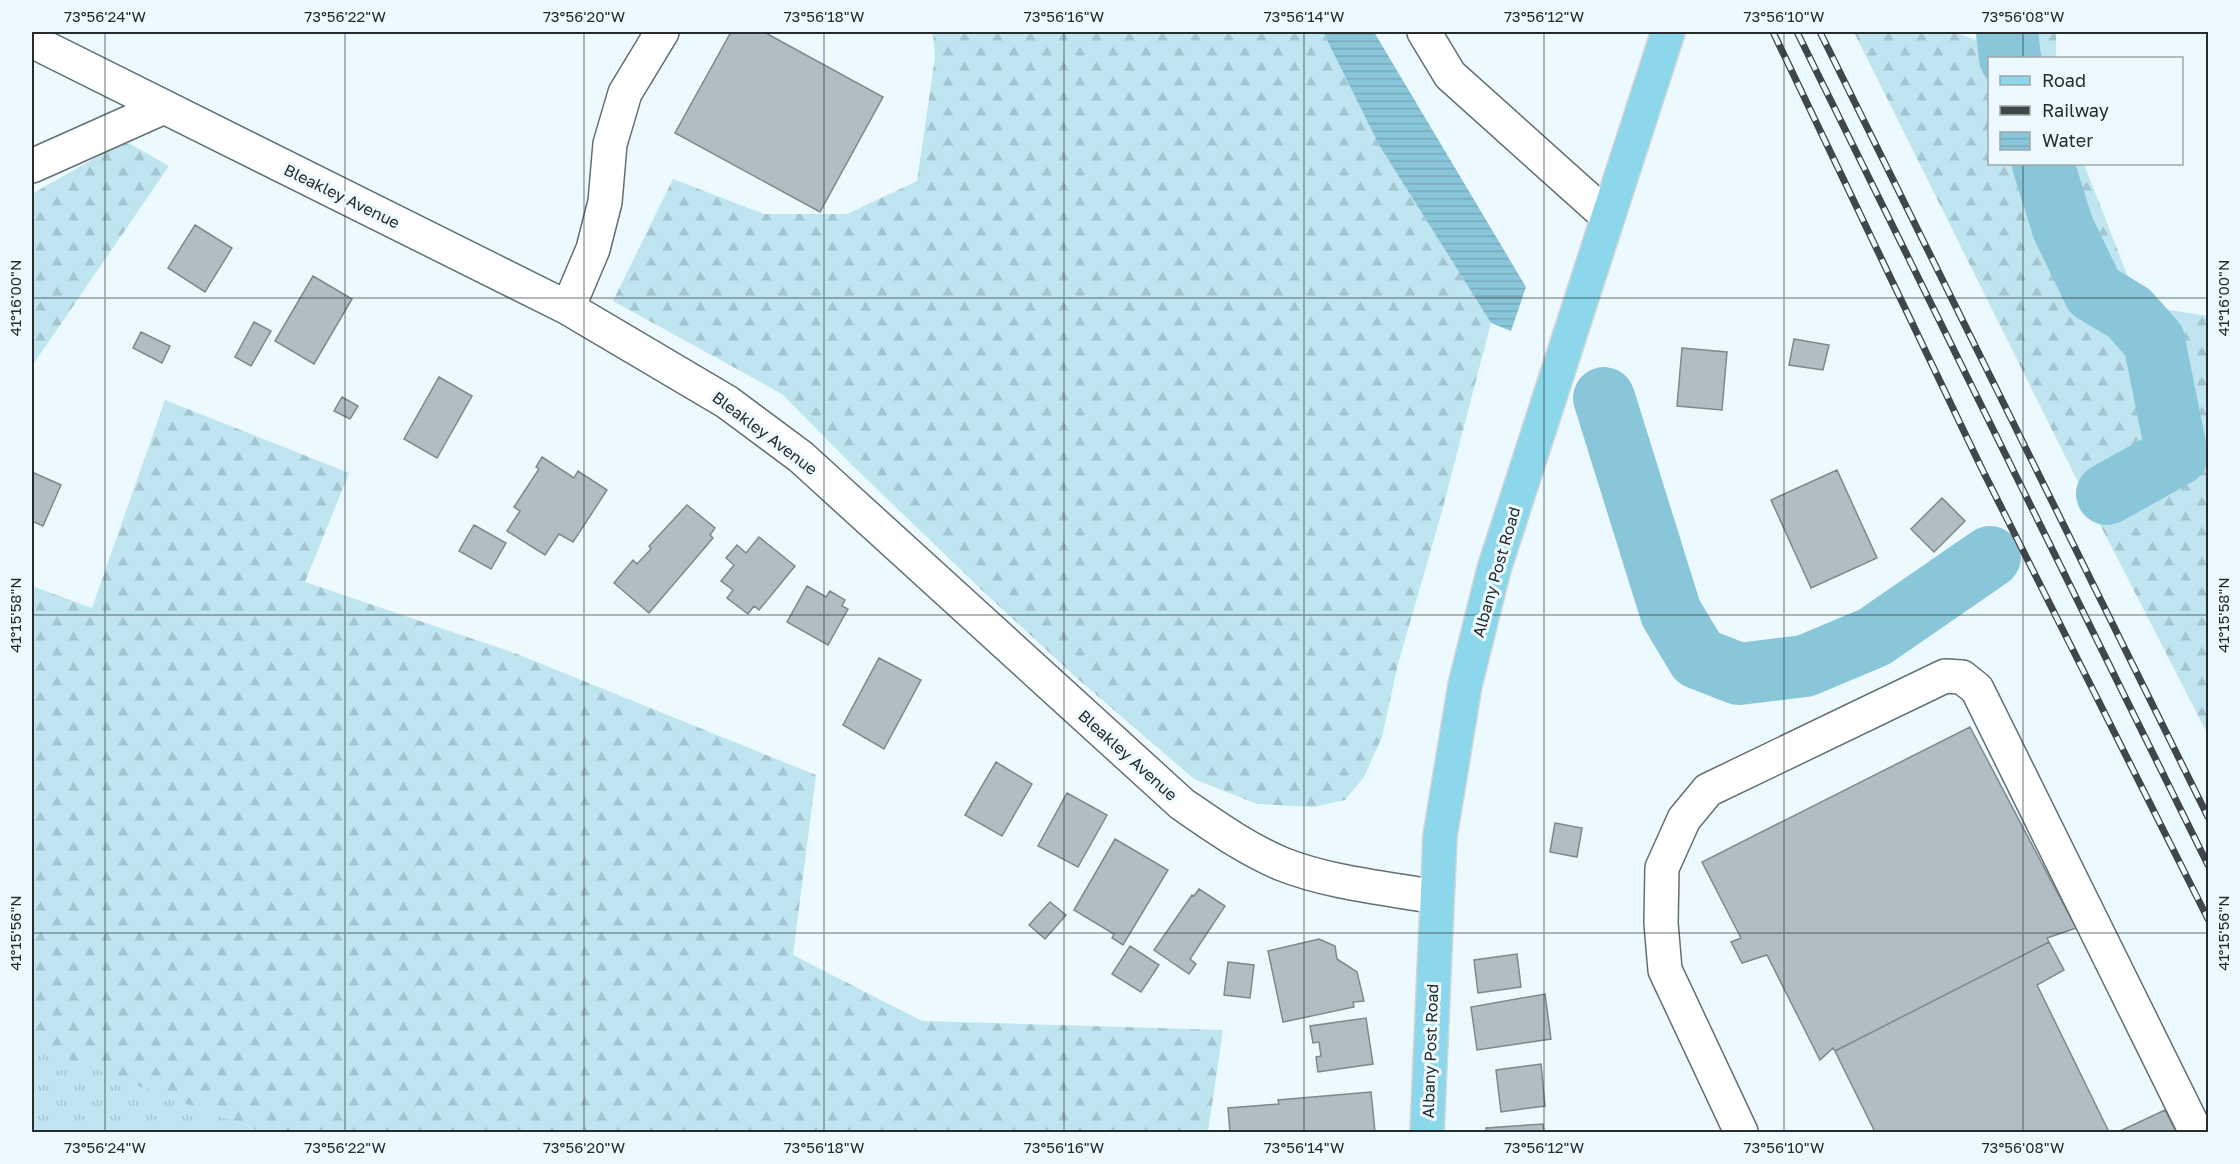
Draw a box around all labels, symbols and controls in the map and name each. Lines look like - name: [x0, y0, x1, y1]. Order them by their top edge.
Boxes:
- text: 73°56'24"W: [64, 7, 146, 25]
- text: 73°56'22"W: [304, 7, 386, 25]
- text: 73°56'20"W: [543, 7, 625, 25]
- text: 73°56'18"W: [784, 7, 864, 25]
- text: 73°56'16"W: [1024, 7, 1104, 25]
- text: 73°56'14"W: [1264, 7, 1344, 25]
- text: 73°56'12"W: [1504, 7, 1584, 25]
- text: 73°56'10"W: [1744, 7, 1824, 25]
- text: 73°56'08"W: [1982, 7, 2064, 25]
- legend: [1988, 57, 2183, 165]
- text: Road: [2042, 69, 2086, 91]
- text: Railway: [2042, 99, 2109, 121]
- text: Water: [2042, 129, 2093, 151]
- street label: Bleakley Avenue: [281, 159, 403, 233]
- text: 41°16'00"N: [6, 260, 24, 336]
- text: 41°16'00"N: [2214, 260, 2232, 336]
- street label: Bleakley Avenue: [709, 387, 821, 479]
- street label: Albany Post Road: [1468, 504, 1524, 640]
- text: 41°15'58"N: [6, 577, 24, 653]
- text: 41°15'58"N: [2214, 577, 2232, 653]
- street label: Bleakley Avenue: [1074, 705, 1182, 805]
- text: 41°15'56"N: [6, 895, 24, 971]
- text: 41°15'56"N: [2214, 895, 2232, 971]
- street label: Albany Post Road: [1418, 983, 1442, 1119]
- text: 73°56'24"W: [64, 1138, 146, 1156]
- text: 73°56'22"W: [304, 1138, 386, 1156]
- text: 73°56'20"W: [543, 1138, 625, 1156]
- text: 73°56'18"W: [784, 1138, 864, 1156]
- text: 73°56'16"W: [1024, 1138, 1104, 1156]
- text: 73°56'14"W: [1264, 1138, 1344, 1156]
- text: 73°56'12"W: [1504, 1138, 1584, 1156]
- text: 73°56'10"W: [1744, 1138, 1824, 1156]
- text: 73°56'08"W: [1982, 1138, 2064, 1156]

